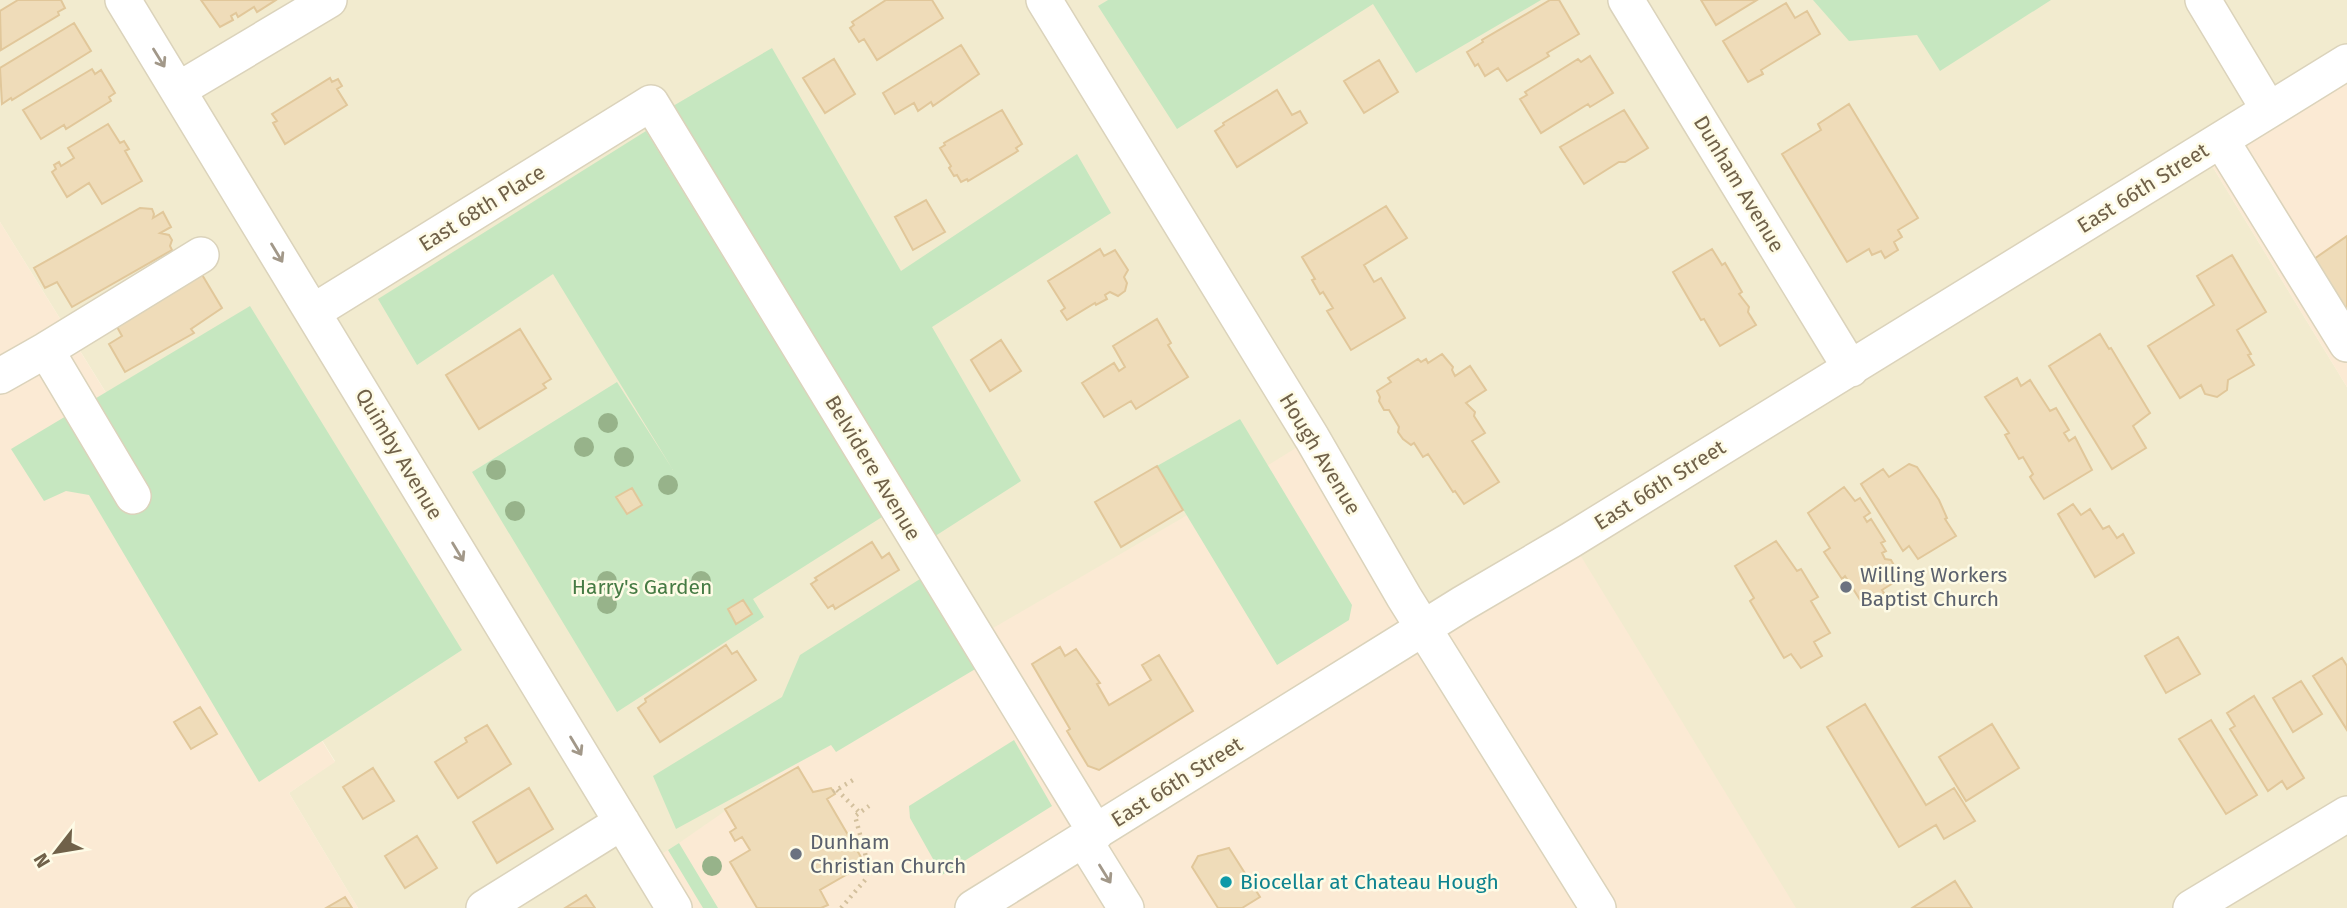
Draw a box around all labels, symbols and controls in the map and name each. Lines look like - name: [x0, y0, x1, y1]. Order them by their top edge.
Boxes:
- one-way arrow: [152, 48, 166, 68]
- street label: Dunham Avenue: [1688, 111, 1790, 257]
- street label: East 66th Street: [2073, 137, 2214, 239]
- street label: East 68th Place: [414, 159, 550, 257]
- one-way arrow: [270, 242, 284, 262]
- street label: Quimby Avenue: [350, 384, 448, 524]
- street label: Hough Avenue: [1274, 388, 1366, 520]
- street label: Belvidere Avenue: [819, 391, 927, 545]
- street label: East 66th Street: [1590, 434, 1731, 536]
- one-way arrow: [452, 541, 466, 561]
- place label: Willing Workers Baptist Church: [1860, 562, 2008, 612]
- park label: Harry's Garden: [572, 574, 712, 600]
- marker: Willing Workers Baptist Church: [1838, 579, 1854, 595]
- street label: East 66th Street: [1107, 731, 1248, 833]
- one-way arrow: [570, 736, 584, 756]
- north arrow: [21, 817, 91, 887]
- place label: Dunham Christian Church: [810, 829, 966, 879]
- marker: Dunham Christian Church: [788, 846, 804, 862]
- text: N: [29, 849, 55, 872]
- one-way arrow: [1098, 864, 1113, 883]
- place label: Biocellar at Chateau Hough: [1240, 869, 1499, 895]
- marker: Biocellar at Chateau Hough: [1218, 874, 1234, 890]

